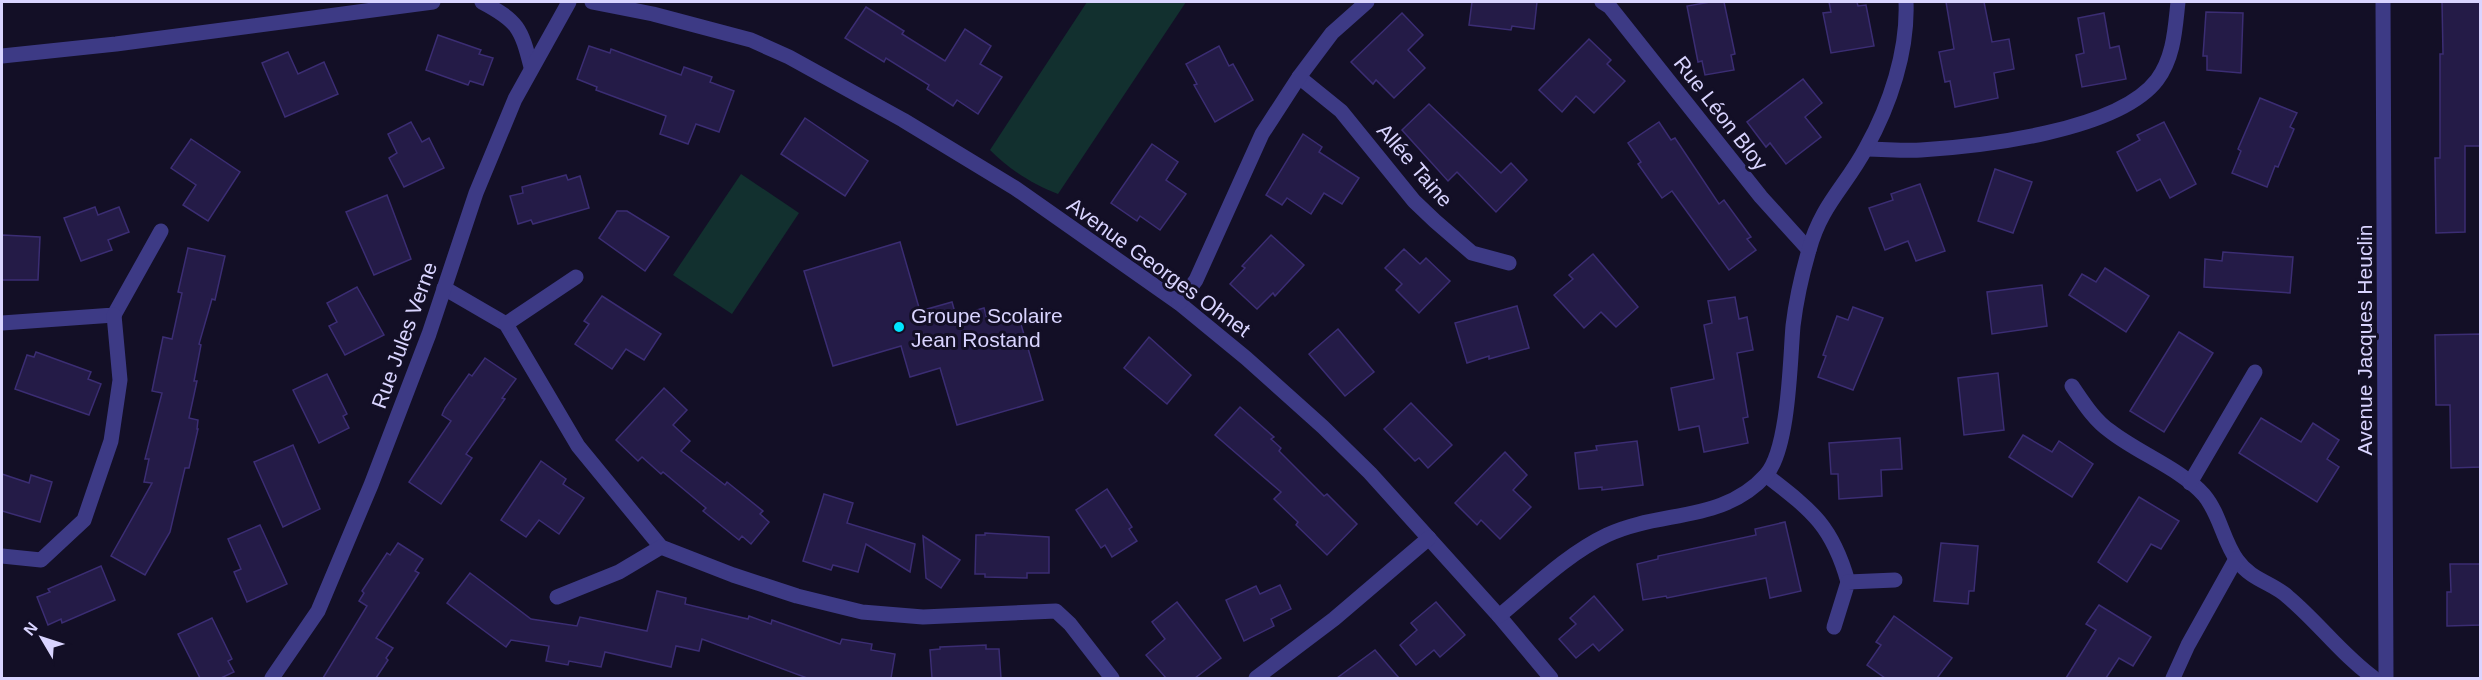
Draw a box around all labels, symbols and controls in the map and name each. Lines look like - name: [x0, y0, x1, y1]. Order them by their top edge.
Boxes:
- street label: Rue Léon Bloy: [1670, 52, 1773, 175]
- street label: Allée Taine: [1373, 119, 1457, 211]
- street label: Avenue Georges Ohnet: [1063, 193, 1255, 341]
- street label: Avenue Jacques Heuclin: [2353, 225, 2376, 455]
- street label: Rue Jules Verne: [367, 259, 441, 411]
- place label: Groupe Scolaire Jean Rostand: [911, 304, 1063, 351]
- marker: Groupe Scolaire Jean Rostand: [892, 320, 906, 334]
- north arrow: [12, 608, 72, 668]
- text: N: [20, 619, 41, 639]

